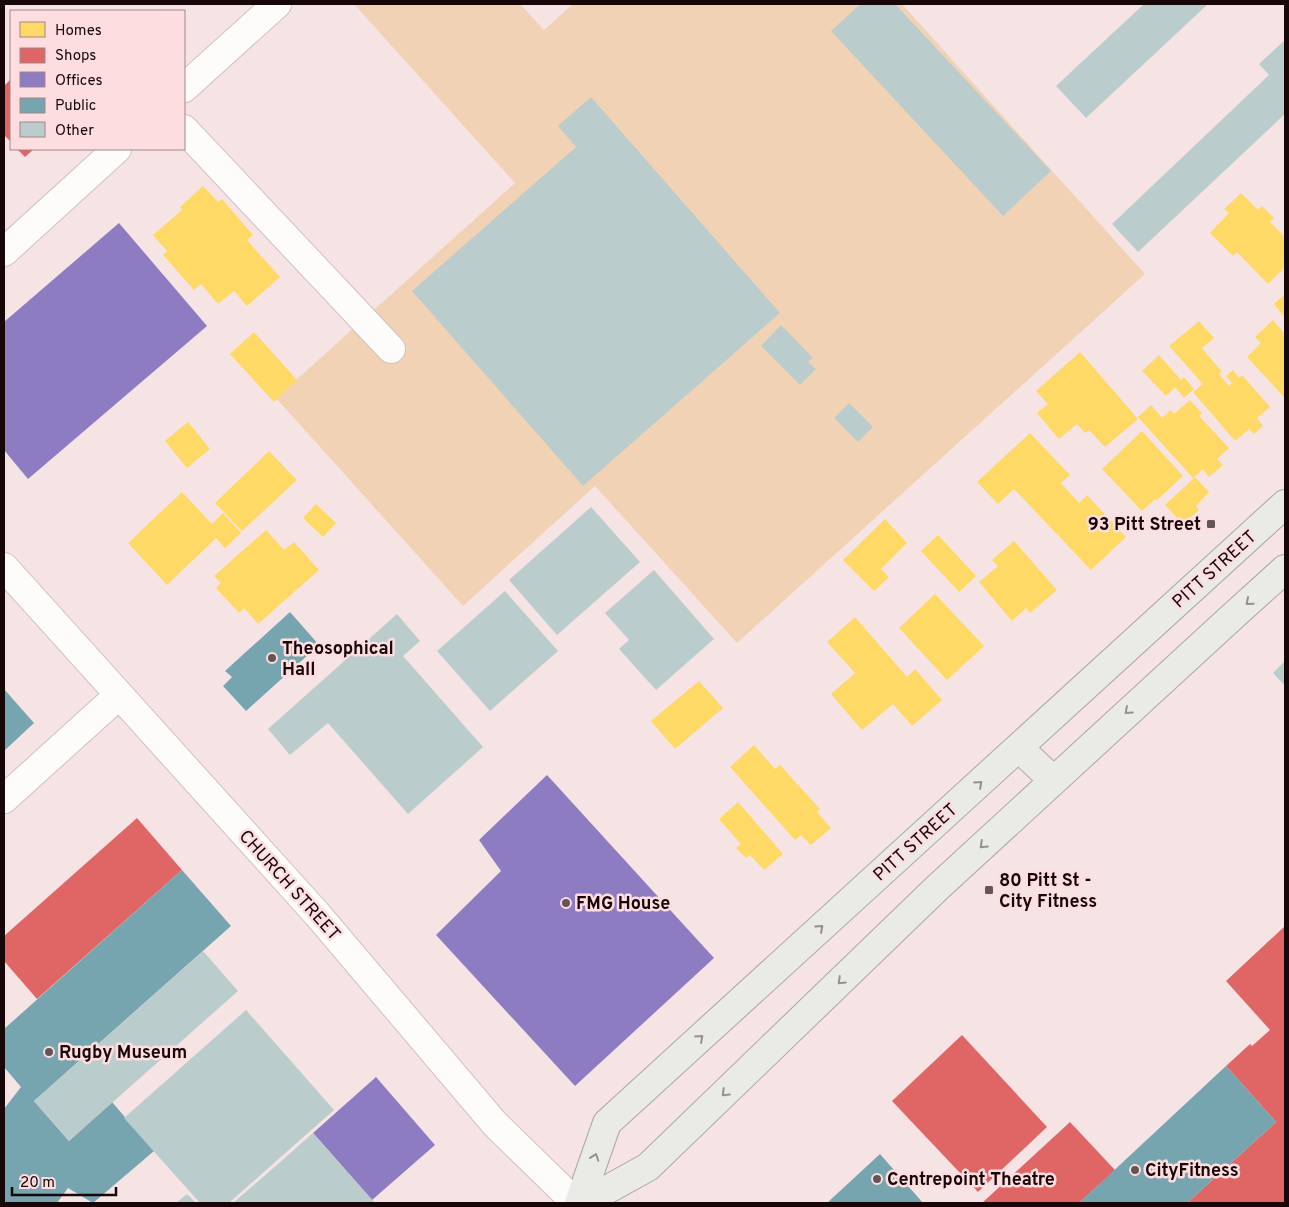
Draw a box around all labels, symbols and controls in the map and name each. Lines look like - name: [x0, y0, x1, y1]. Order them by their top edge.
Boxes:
- legend: [10, 10, 185, 150]
- text: Homes: [55, 22, 102, 41]
- text: Shops: [55, 47, 96, 66]
- text: Offices: [55, 72, 102, 91]
- text: Public: [55, 97, 96, 116]
- text: Other: [55, 122, 94, 141]
- place label: 93 Pitt Street: [1088, 514, 1201, 537]
- marker: 93 Pitt Street: [1205, 518, 1217, 530]
- street label: PITT STREET: [1168, 526, 1262, 614]
- one-way arrow: [1245, 596, 1254, 605]
- place label: Theosophical Hall: [282, 638, 394, 682]
- marker: Theosophical Hall: [266, 652, 278, 664]
- one-way arrow: [1125, 705, 1134, 714]
- one-way arrow: [974, 781, 983, 790]
- street label: PITT STREET: [869, 799, 963, 887]
- street label: CHURCH STREET: [233, 826, 345, 946]
- one-way arrow: [980, 839, 989, 848]
- place label: 80 Pitt St - City Fitness: [999, 870, 1097, 914]
- marker: 80 Pitt St - City Fitness: [983, 884, 995, 896]
- place label: FMG House: [576, 893, 670, 916]
- marker: FMG House: [560, 897, 572, 909]
- one-way arrow: [814, 925, 823, 934]
- one-way arrow: [837, 976, 846, 985]
- one-way arrow: [694, 1034, 703, 1043]
- place label: Rugby Museum: [59, 1042, 187, 1065]
- marker: Rugby Museum: [43, 1046, 55, 1058]
- one-way arrow: [722, 1087, 731, 1096]
- one-way arrow: [589, 1153, 599, 1162]
- place label: CityFitness: [1145, 1160, 1239, 1183]
- scale bar: [12, 1164, 116, 1196]
- marker: CityFitness: [1129, 1164, 1141, 1176]
- place label: Centrepoint Theatre: [887, 1169, 1055, 1192]
- marker: Centrepoint Theatre: [871, 1173, 883, 1185]
- text: 20 m: [20, 1174, 55, 1193]

